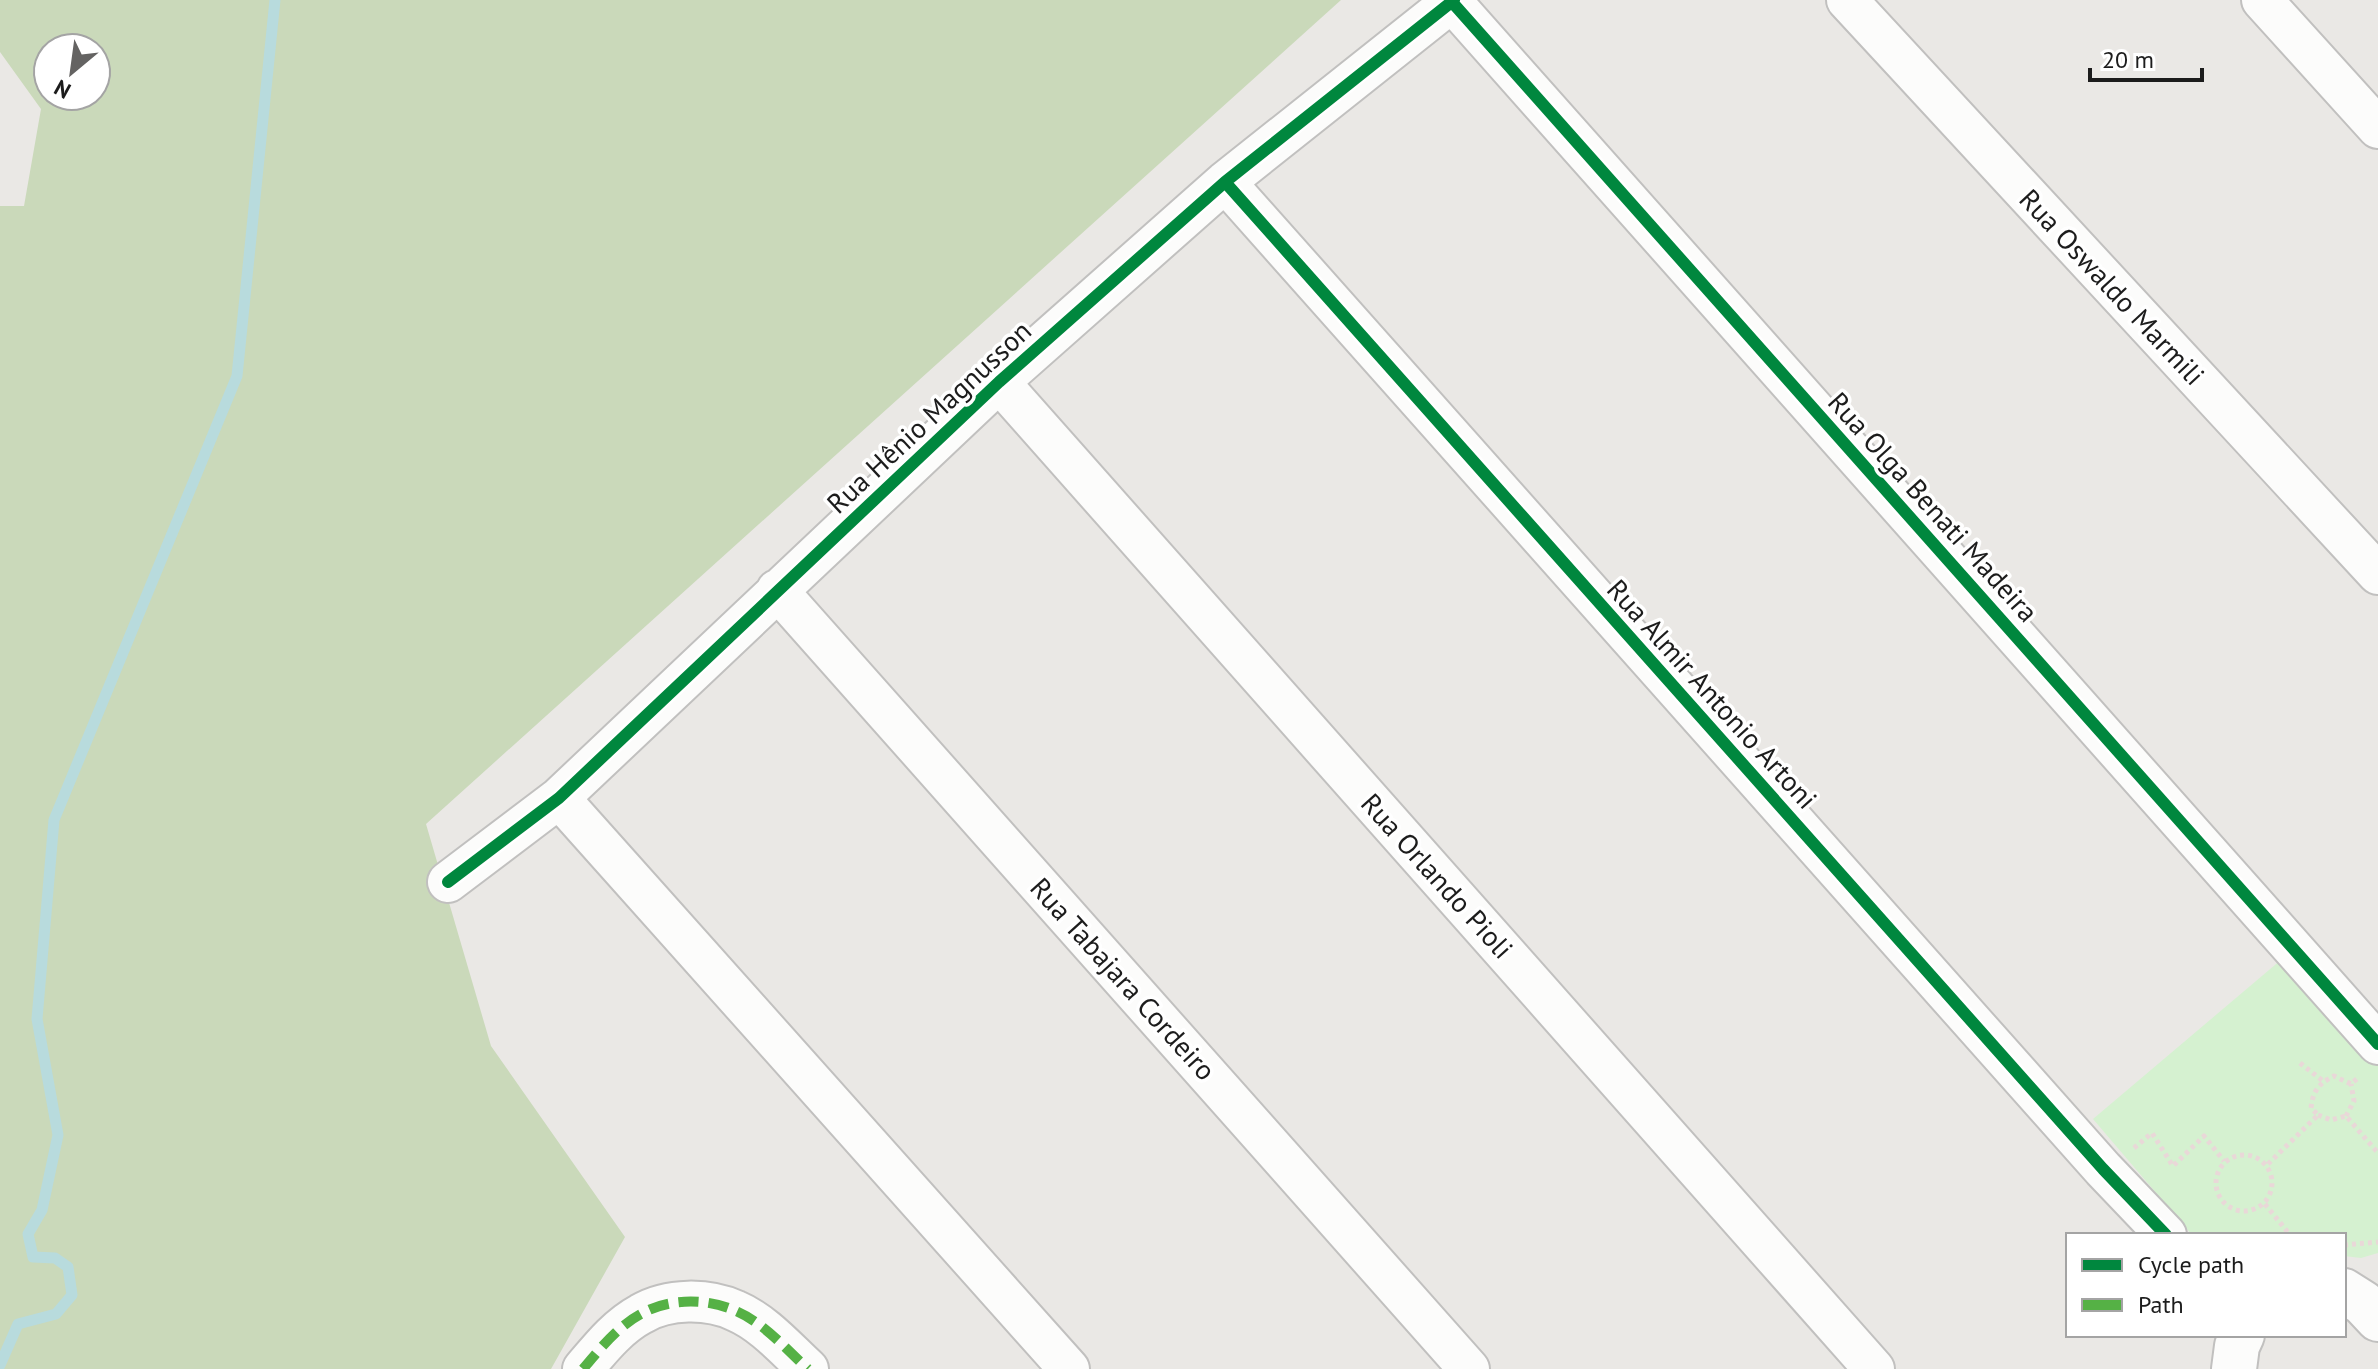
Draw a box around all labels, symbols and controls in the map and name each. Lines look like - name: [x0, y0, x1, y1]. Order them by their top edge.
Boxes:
- north arrow: [32, 32, 112, 112]
- scale bar: [2090, 32, 2202, 82]
- text: 20 m: [2102, 44, 2154, 75]
- text: N: [49, 74, 75, 105]
- street label: Rua Oswaldo Marmili: [2012, 181, 2213, 393]
- street label: Rua Hênio Magnusson: [819, 312, 1039, 521]
- street label: Rua Olga Benati Madeira: [1820, 384, 2047, 629]
- street label: Rua Almir Antonio Artoni: [1599, 571, 1825, 816]
- street label: Rua Orlando Pioli: [1353, 785, 1521, 966]
- street label: Rua Tabajara Cordeiro: [1022, 869, 1224, 1088]
- legend: [2066, 1233, 2346, 1337]
- text: Cycle path: [2138, 1249, 2244, 1280]
- text: Path: [2138, 1289, 2184, 1320]

